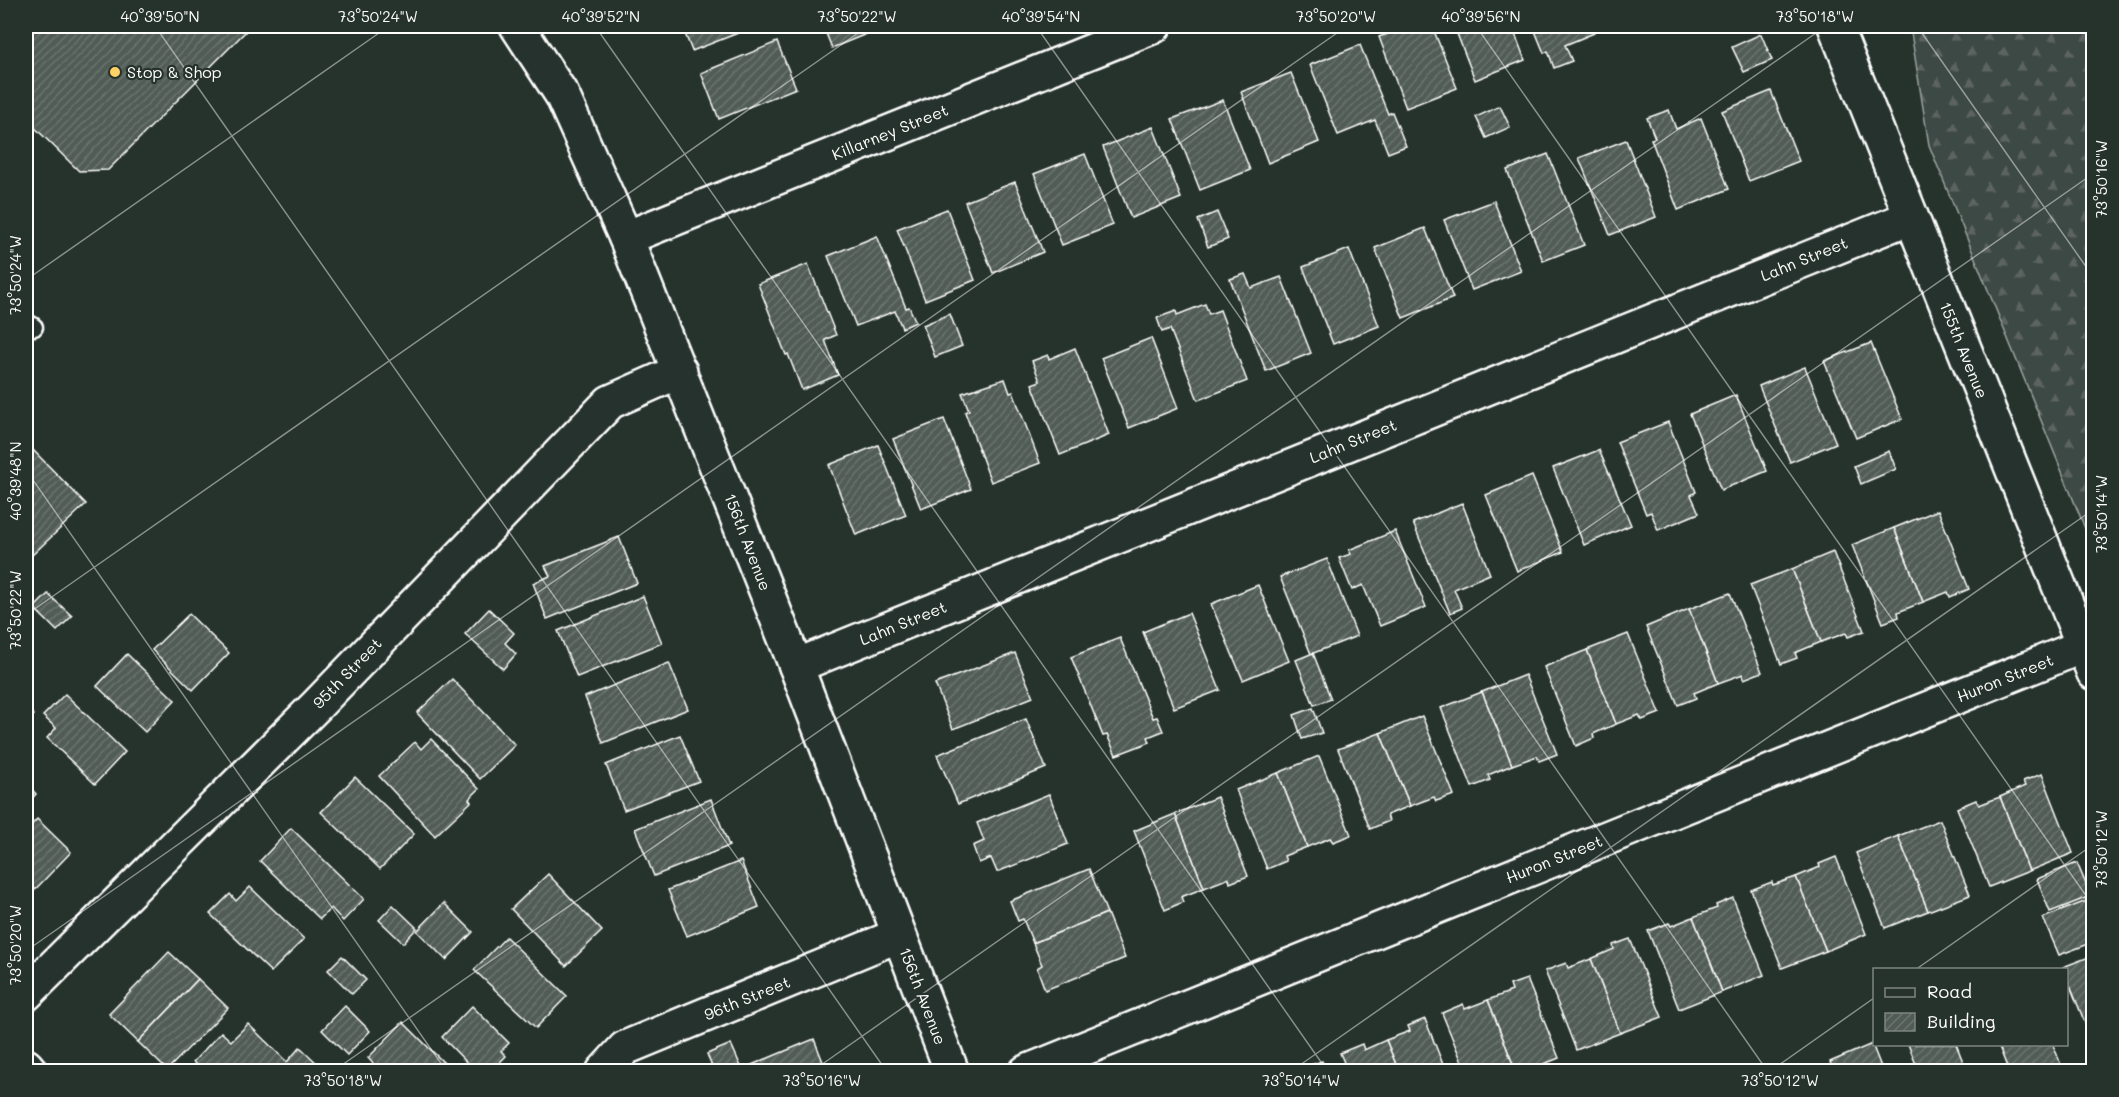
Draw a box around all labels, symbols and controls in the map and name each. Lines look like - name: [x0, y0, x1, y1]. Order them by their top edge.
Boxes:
- text: 40°39'50"N: [120, 6, 200, 26]
- text: 73°50'24"W: [338, 6, 418, 26]
- text: 40°39'52"N: [562, 6, 640, 26]
- text: 73°50'22"W: [817, 6, 897, 26]
- text: 40°39'54"N: [1002, 6, 1080, 26]
- text: 73°50'20"W: [1296, 6, 1376, 26]
- text: 40°39'56"N: [1442, 6, 1520, 26]
- text: 73°50'18"W: [1776, 6, 1854, 26]
- place label: Stop & Shop: [127, 61, 222, 82]
- marker: Stop & Shop: [108, 65, 122, 79]
- street label: Killarney Street: [828, 99, 951, 164]
- text: 73°50'16"W: [2091, 140, 2111, 218]
- street label: Lahn Street: [1757, 232, 1851, 286]
- text: 73°50'24"W: [5, 235, 25, 315]
- street label: 155th Avenue: [1936, 298, 1993, 401]
- street label: Lahn Street: [1306, 414, 1400, 468]
- text: 40°39'48"N: [5, 441, 25, 521]
- text: 73°50'14"W: [2091, 475, 2111, 553]
- street label: 156th Avenue: [720, 490, 777, 594]
- text: 73°50'22"W: [5, 570, 25, 650]
- street label: Lahn Street: [856, 596, 950, 650]
- street label: 95th Street: [308, 633, 386, 713]
- street label: Huron Street: [1953, 649, 2056, 706]
- text: 73°50'12"W: [2091, 810, 2111, 888]
- street label: Huron Street: [1502, 830, 1605, 887]
- text: 73°50'20"W: [5, 905, 25, 985]
- street label: 156th Avenue: [895, 944, 952, 1048]
- legend: [1873, 968, 2068, 1046]
- street label: 96th Street: [701, 971, 793, 1024]
- text: Road: [1927, 979, 1972, 1003]
- text: Building: [1927, 1009, 1995, 1033]
- text: 73°50'18"W: [304, 1070, 382, 1090]
- text: 73°50'16"W: [783, 1070, 861, 1090]
- text: 73°50'14"W: [1262, 1070, 1340, 1090]
- text: 73°50'12"W: [1741, 1070, 1819, 1090]

